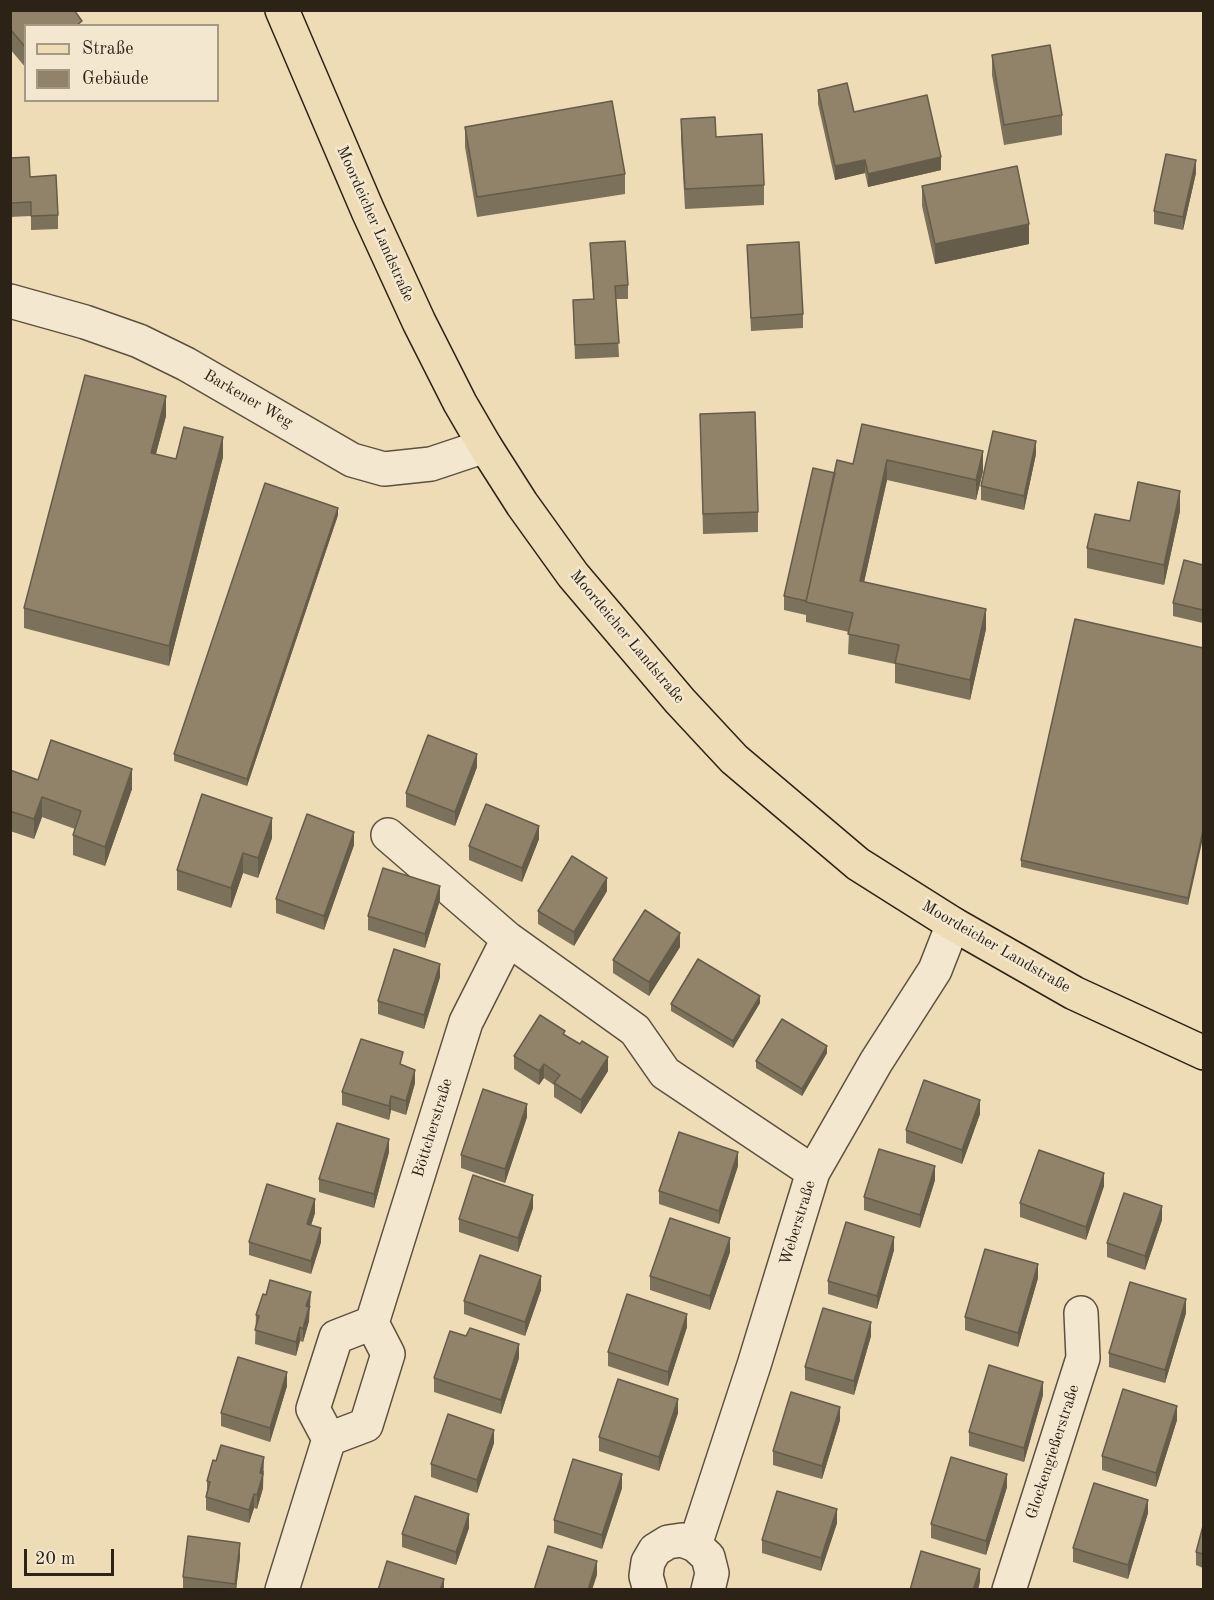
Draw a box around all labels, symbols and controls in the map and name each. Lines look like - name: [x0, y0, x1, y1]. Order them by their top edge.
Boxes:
- legend: [24, 24, 219, 102]
- text: Straße: [82, 40, 133, 58]
- text: Gebäude: [82, 70, 149, 88]
- street label: Moordeicher Landstraße: [332, 143, 418, 305]
- street label: Barkener Weg: [200, 366, 296, 432]
- street label: Moordeicher Landstraße: [566, 566, 688, 708]
- street label: Moordeicher Landstraße: [918, 897, 1074, 997]
- street label: Böttcherstraße: [409, 1076, 457, 1180]
- street label: Weberstraße: [776, 1178, 820, 1268]
- street label: Glockengießerstraße: [1022, 1382, 1084, 1522]
- scale bar: [27, 1537, 117, 1575]
- text: 20 m: [35, 1550, 75, 1568]

